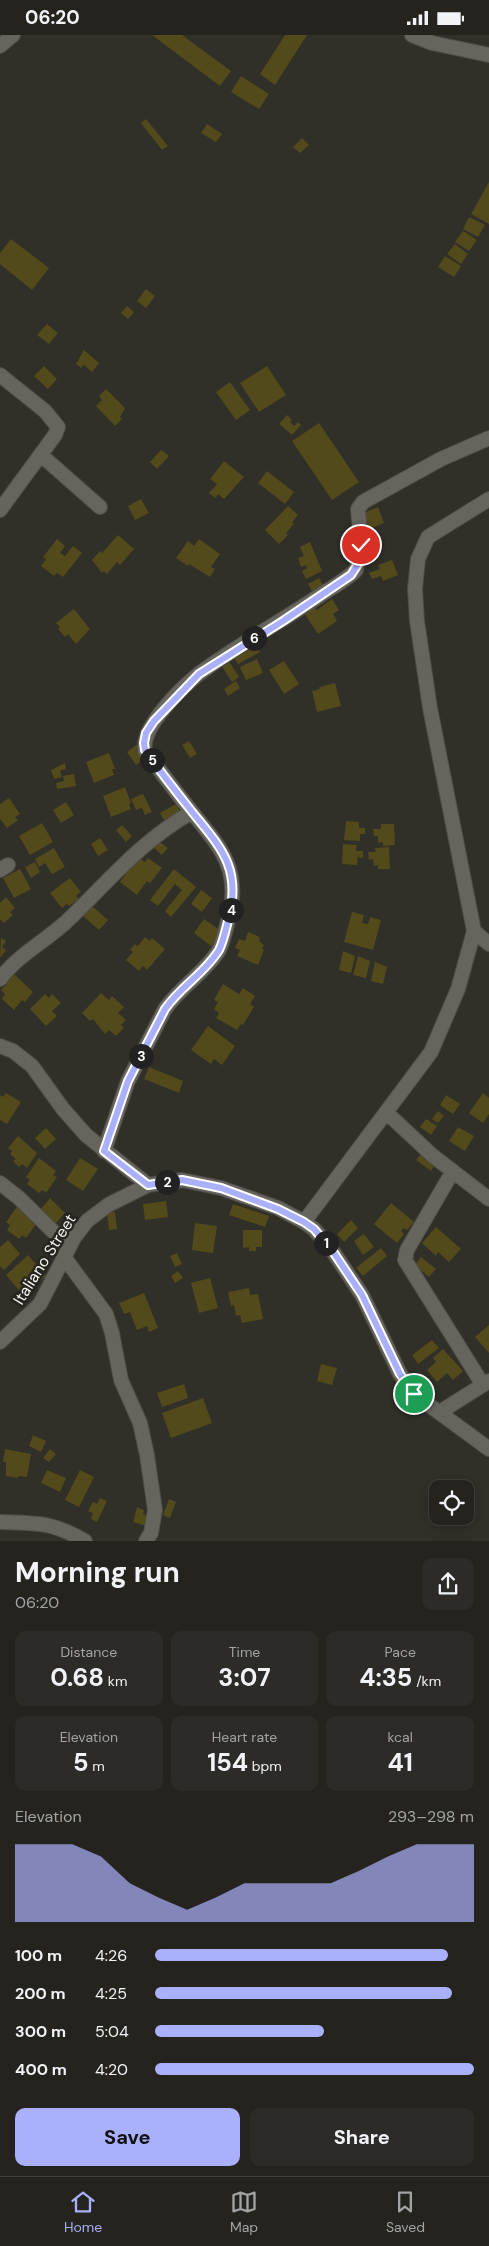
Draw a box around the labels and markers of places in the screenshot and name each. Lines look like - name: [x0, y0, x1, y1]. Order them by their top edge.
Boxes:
- pin: [340, 524, 382, 566]
- pin: 6: [242, 625, 266, 651]
- pin: 5: [140, 747, 164, 773]
- pin: 4: [218, 897, 244, 923]
- pin: 3: [128, 1043, 154, 1069]
- pin: 2: [154, 1169, 180, 1195]
- pin: 1: [314, 1231, 338, 1255]
- pin: [393, 1373, 435, 1415]

